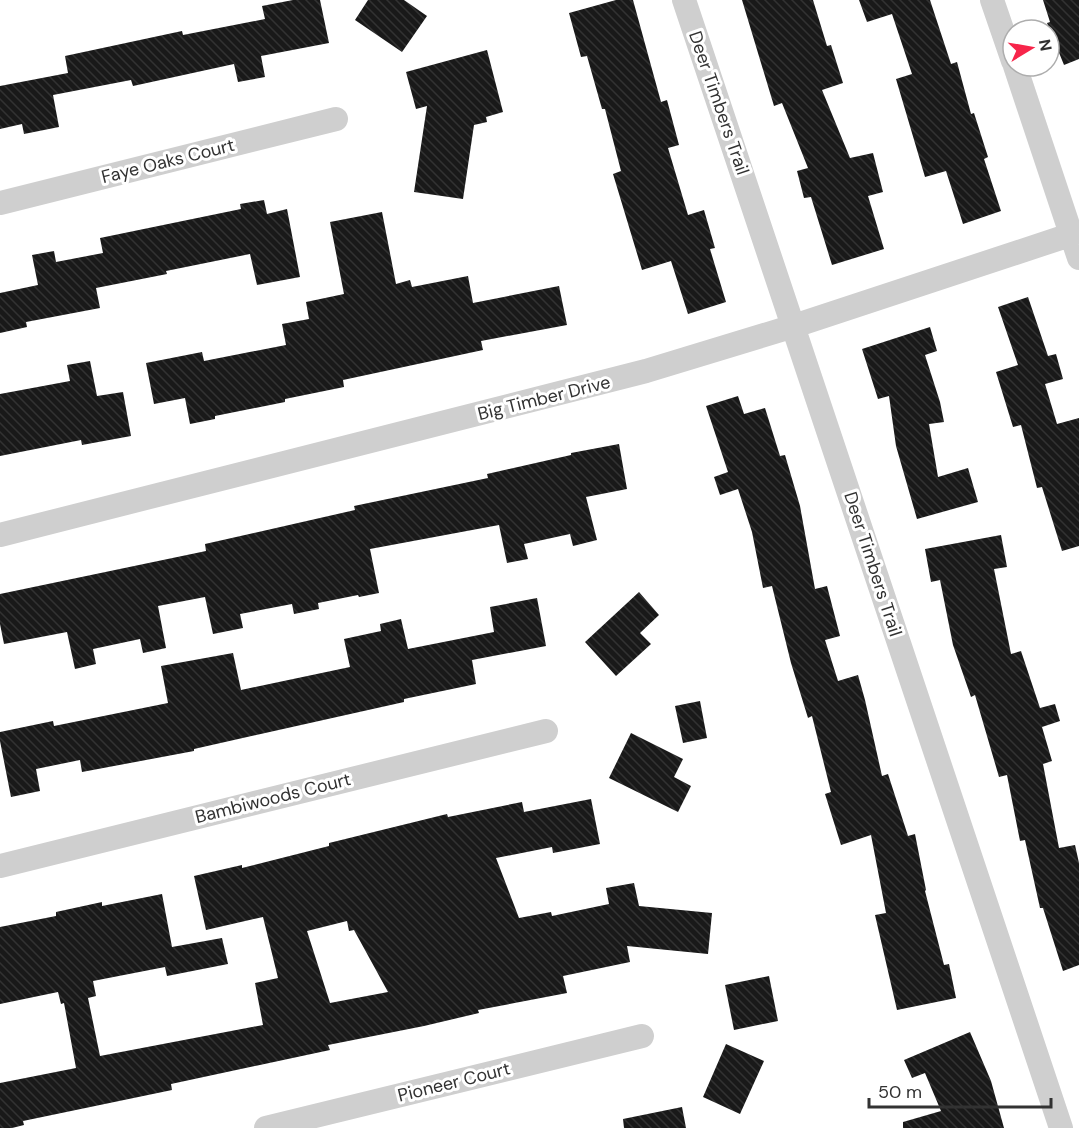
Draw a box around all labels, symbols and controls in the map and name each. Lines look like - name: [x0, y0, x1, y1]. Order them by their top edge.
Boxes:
- north arrow: [1001, 18, 1061, 78]
- street label: Deer Timbers Trail: [683, 28, 755, 178]
- text: N: [1034, 38, 1057, 53]
- street label: Faye Oaks Court: [99, 133, 237, 189]
- street label: Big Timber Drive: [475, 370, 613, 426]
- street label: Deer Timbers Trail: [838, 489, 908, 639]
- street label: Bambiwoods Court: [193, 767, 353, 829]
- street label: Pioneer Court: [395, 1056, 513, 1108]
- scale bar: [869, 1071, 1050, 1109]
- text: 50 m: [878, 1080, 922, 1104]

